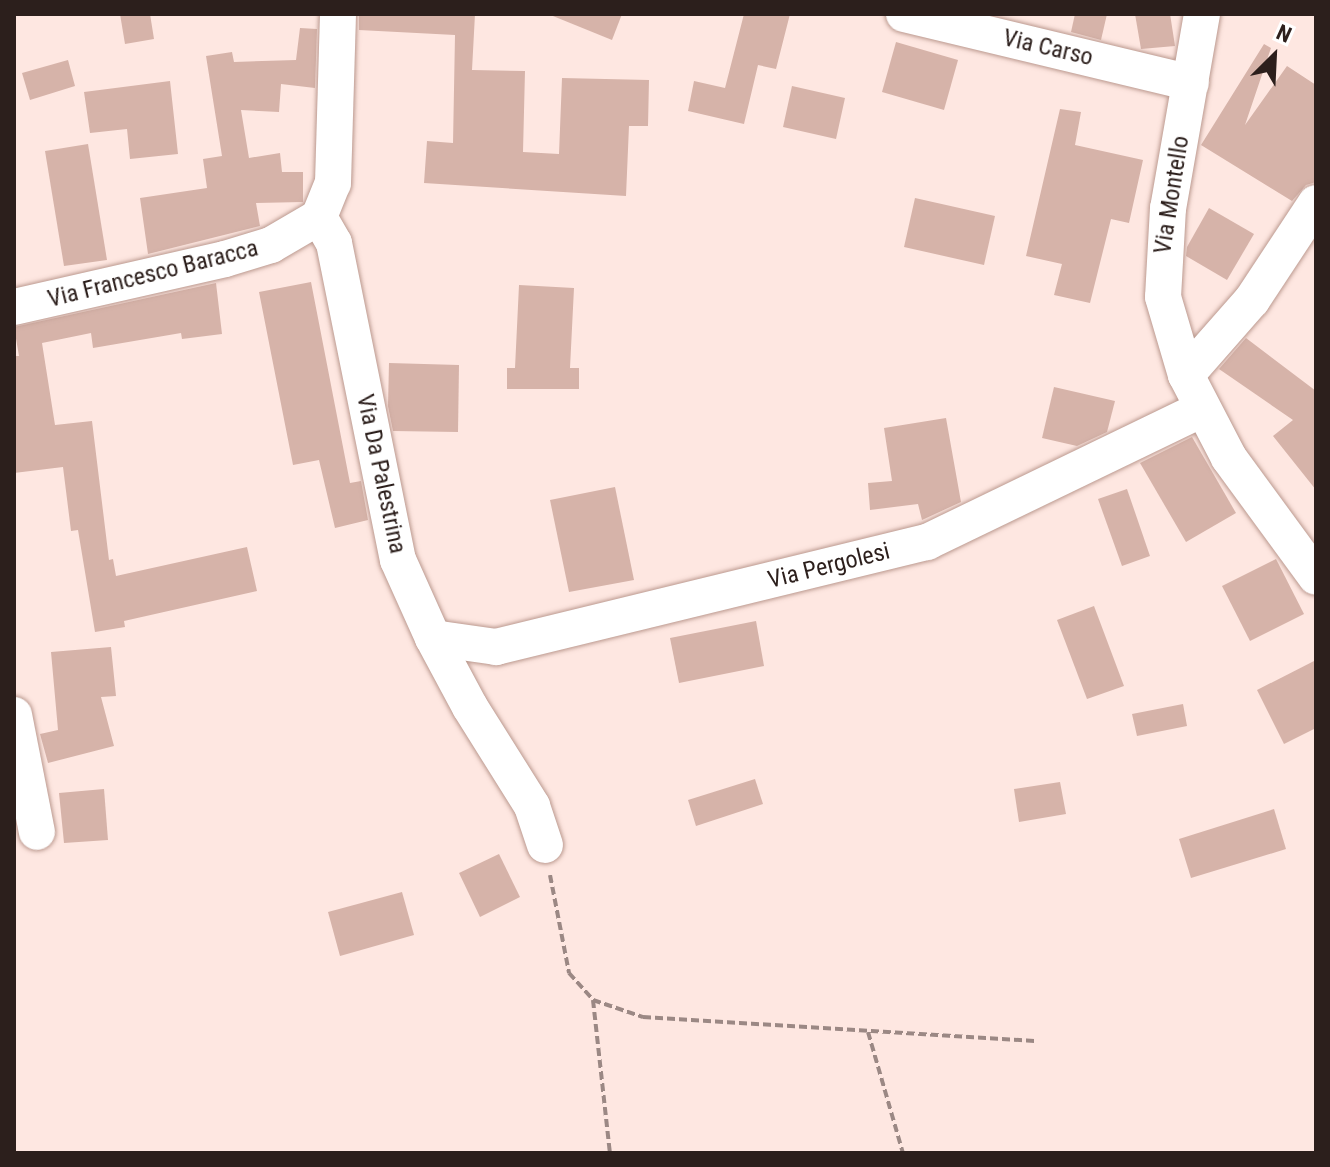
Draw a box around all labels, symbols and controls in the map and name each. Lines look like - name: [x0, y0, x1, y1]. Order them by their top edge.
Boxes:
- north arrow: [1234, 16, 1314, 96]
- text: N: [1273, 19, 1295, 48]
- street label: Via Carso: [1000, 24, 1096, 72]
- street label: Via Montello: [1148, 134, 1196, 256]
- street label: Via Francesco Baracca: [45, 234, 261, 314]
- street label: Via Da Palestrina: [350, 392, 412, 556]
- street label: Via Pergolesi: [765, 537, 893, 595]

